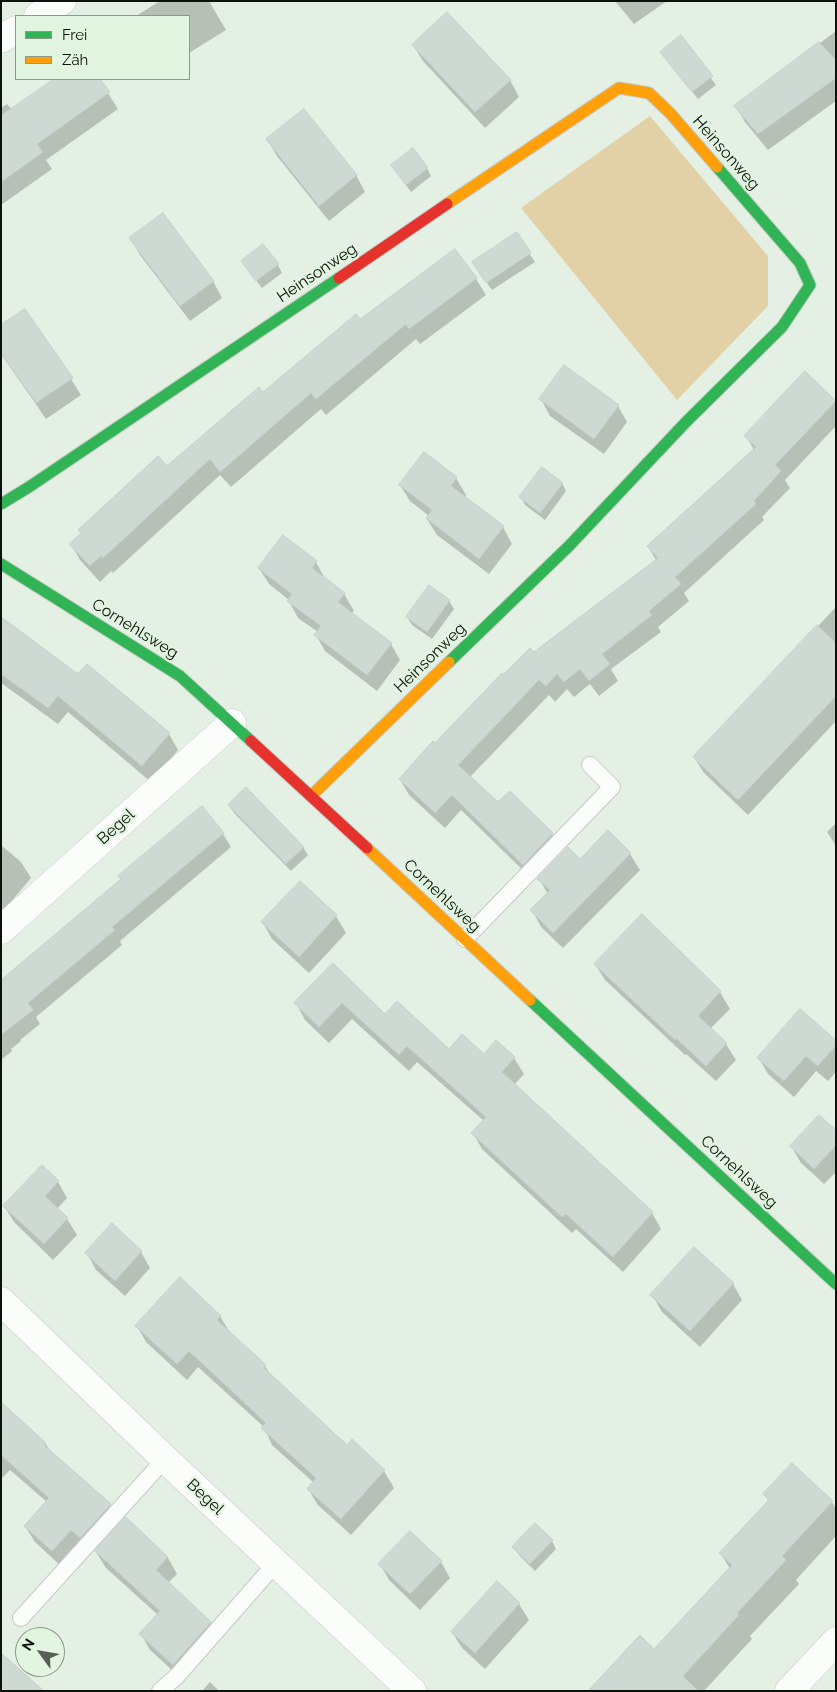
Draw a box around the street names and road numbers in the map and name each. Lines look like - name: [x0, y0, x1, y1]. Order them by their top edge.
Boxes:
- street label: Heinsonweg: [688, 112, 764, 194]
- street label: Heinsonweg: [273, 239, 361, 307]
- street label: Cornehlsweg: [88, 595, 182, 663]
- street label: Heinsonweg: [390, 619, 470, 697]
- street label: Begel: [93, 805, 139, 849]
- street label: Cornehlsweg: [400, 856, 484, 936]
- street label: Cornehlsweg: [697, 1132, 781, 1212]
- street label: Begel: [182, 1475, 228, 1519]

